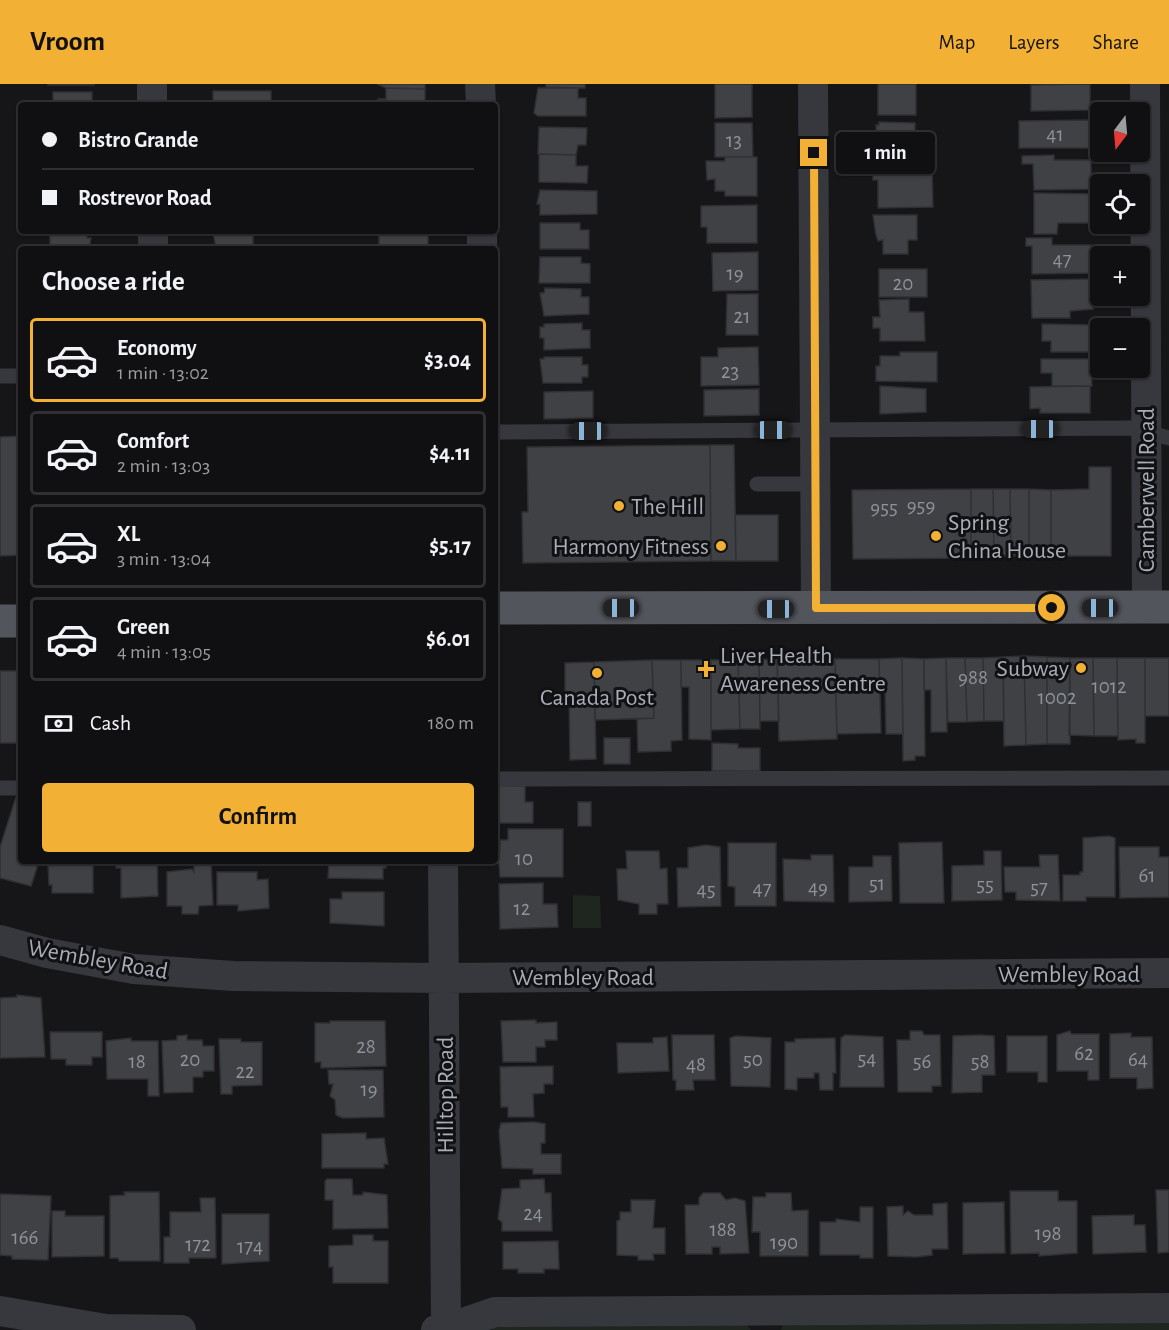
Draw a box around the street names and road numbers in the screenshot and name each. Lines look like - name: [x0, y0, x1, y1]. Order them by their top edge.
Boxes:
- street label: Camberwell Road: [1135, 408, 1159, 572]
- street label: Wembley Road: [26, 936, 170, 984]
- street label: Wembley Road: [998, 963, 1140, 987]
- street label: Wembley Road: [512, 966, 654, 990]
- street label: Hilltop Road: [434, 1036, 458, 1154]

